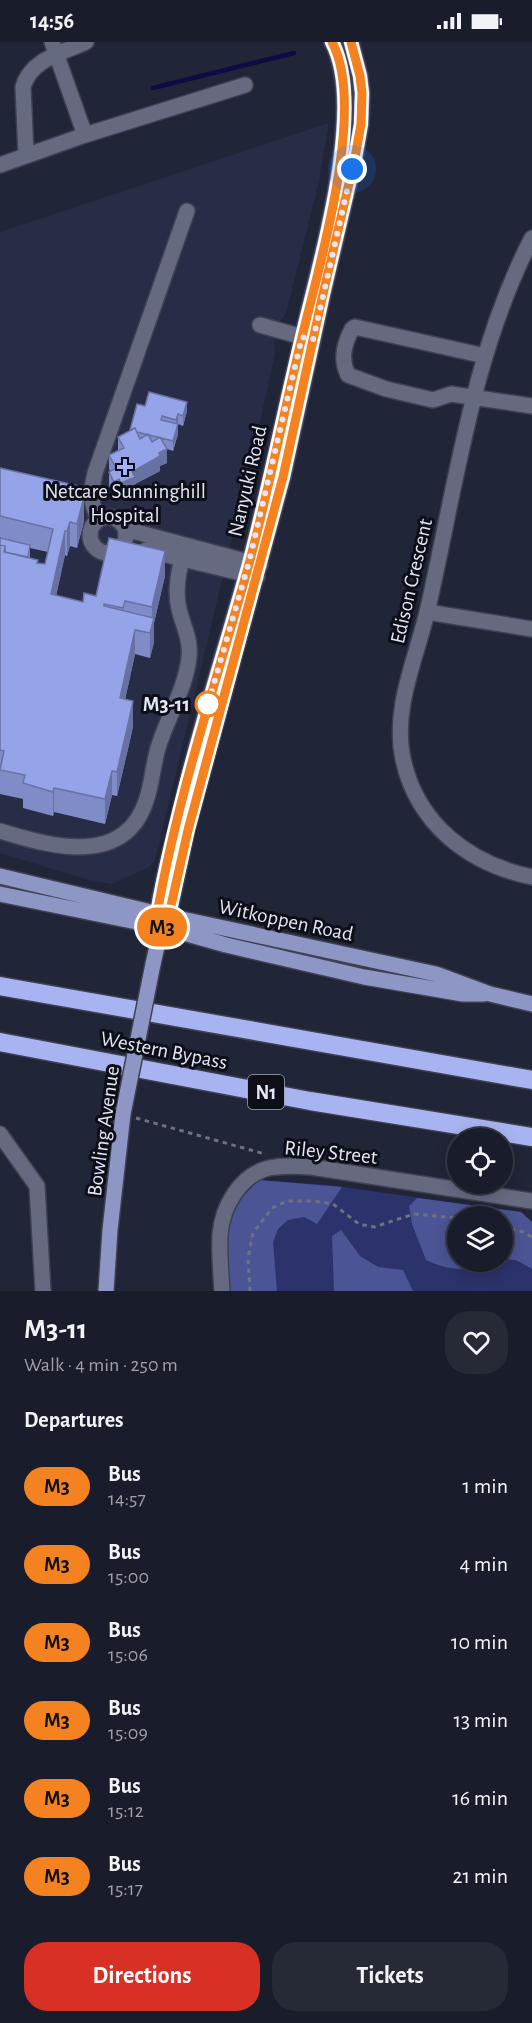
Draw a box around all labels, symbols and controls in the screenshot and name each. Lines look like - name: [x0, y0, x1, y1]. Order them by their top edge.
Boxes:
- text: 14:56: [30, 10, 74, 32]
- your location: [337, 154, 367, 184]
- street label: Nanyuki Road: [224, 423, 271, 539]
- marker: Netcare Sunninghill Hospital: [116, 458, 134, 476]
- place label: Netcare Sunninghill Hospital: [44, 481, 206, 526]
- street label: Edison Crescent: [387, 516, 436, 646]
- marker: M3-11: [195, 691, 221, 717]
- place label: M3-11: [143, 694, 190, 715]
- street label: Witkoppen Road: [217, 896, 355, 945]
- line badge: M3: [135, 908, 189, 946]
- text: M3: [149, 917, 175, 938]
- street label: Western Bypass: [99, 1028, 229, 1073]
- street label: Bowling Avenue: [84, 1065, 123, 1198]
- road number: N1: [248, 1075, 284, 1109]
- map controls: [447, 1128, 513, 1272]
- button: locate: [447, 1128, 513, 1194]
- street label: Riley Street: [283, 1137, 379, 1168]
- button: layers: [447, 1206, 513, 1272]
- button: heart: [445, 1311, 508, 1374]
- text: M3-11: [24, 1316, 87, 1344]
- text: Walk · 4 min · 250 m: [24, 1355, 178, 1375]
- text: Departures: [24, 1409, 124, 1431]
- text: Bus: [108, 1463, 141, 1485]
- text: 1 min: [463, 1475, 508, 1497]
- text: M3: [44, 1476, 70, 1497]
- text: 14:57: [108, 1489, 146, 1509]
- text: Bus: [108, 1541, 141, 1563]
- text: 4 min: [460, 1553, 508, 1575]
- text: M3: [44, 1554, 70, 1575]
- text: 15:00: [108, 1567, 149, 1587]
- text: Bus: [108, 1619, 141, 1641]
- text: 10 min: [451, 1631, 508, 1653]
- text: M3: [44, 1632, 70, 1653]
- text: 15:06: [108, 1645, 148, 1665]
- text: Bus: [108, 1697, 141, 1719]
- text: 13 min: [453, 1709, 508, 1731]
- text: M3: [44, 1710, 70, 1731]
- text: 15:09: [108, 1723, 148, 1743]
- text: Bus: [108, 1775, 141, 1797]
- text: 16 min: [452, 1787, 508, 1809]
- text: M3: [44, 1788, 70, 1809]
- text: 15:12: [108, 1801, 144, 1821]
- text: Bus: [108, 1853, 141, 1875]
- text: 21 min: [453, 1865, 508, 1887]
- text: M3: [44, 1866, 70, 1887]
- text: 15:17: [108, 1879, 143, 1899]
- button: Directions: [24, 1942, 260, 2011]
- button: Tickets: [272, 1942, 508, 2011]

